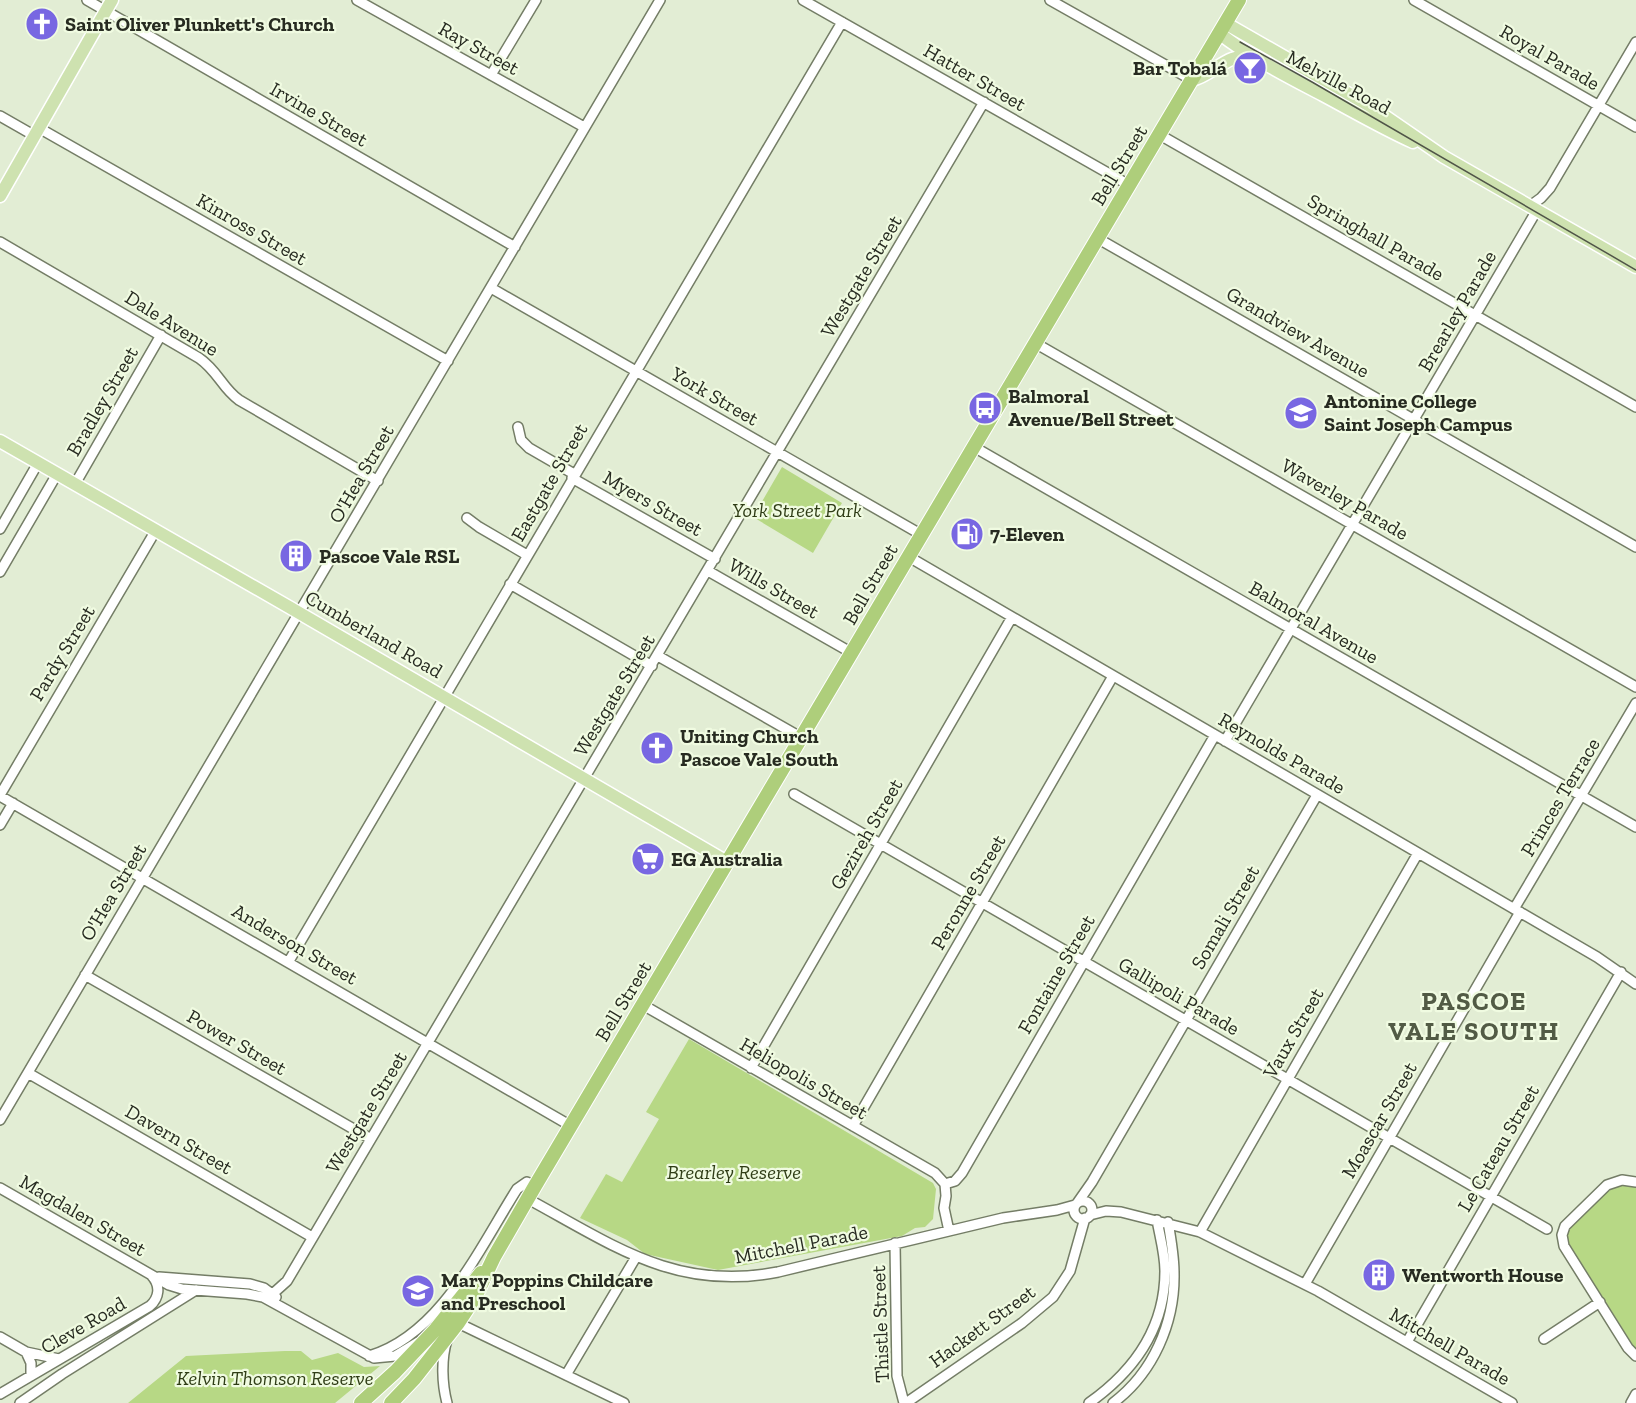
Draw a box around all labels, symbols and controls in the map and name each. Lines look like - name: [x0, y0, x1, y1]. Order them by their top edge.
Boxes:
- church icon: Saint Oliver Plunkett's Church: [24, 6, 60, 42]
- place label: Saint Oliver Plunkett's Church: [65, 12, 335, 36]
- street label: Ray Street: [434, 16, 524, 80]
- street label: Royal Parade: [1496, 19, 1604, 95]
- street label: Hatter Street: [920, 38, 1031, 116]
- street label: Melville Road: [1283, 44, 1395, 120]
- bar icon: Bar Tobalá: [1232, 50, 1268, 86]
- place label: Bar Tobalá: [1133, 56, 1227, 80]
- street label: Irvine Street: [266, 76, 373, 152]
- street label: Bell Street: [1086, 120, 1153, 209]
- street label: Kinross Street: [193, 188, 312, 271]
- street label: Springhall Parade: [1303, 188, 1449, 286]
- street label: Westgate Street: [815, 210, 907, 341]
- street label: Brearley Parade: [1413, 246, 1501, 376]
- street label: Grandview Avenue: [1222, 281, 1374, 383]
- street label: Dale Avenue: [121, 285, 223, 361]
- street label: Bradley Street: [61, 341, 143, 460]
- street label: York Street: [666, 361, 763, 431]
- place label: Balmoral Avenue/Bell Street: [1008, 384, 1175, 431]
- place label: Antonine College Saint Joseph Campus: [1324, 389, 1512, 436]
- bus stop icon: Balmoral Avenue/Bell Street: [967, 390, 1003, 426]
- school or university icon: Antonine College Saint Joseph Campus: [1283, 395, 1319, 431]
- street label: Eastgate Street: [506, 418, 593, 545]
- street label: O'Hea Street: [323, 420, 399, 527]
- street label: Waverley Parade: [1277, 453, 1413, 545]
- street label: Myers Street: [599, 465, 707, 541]
- park label: York Street Park: [732, 498, 862, 522]
- fuel station icon: 7-Eleven: [949, 516, 985, 552]
- place label: 7-Eleven: [990, 522, 1064, 546]
- building icon: Pascoe Vale RSL: [278, 538, 314, 574]
- street label: Bell Street: [837, 539, 903, 629]
- place label: Pascoe Vale RSL: [319, 544, 459, 568]
- street label: Wills Street: [724, 552, 824, 624]
- street label: Balmoral Avenue: [1245, 575, 1383, 669]
- street label: Cumberland Road: [301, 585, 447, 683]
- street label: Pardy Street: [24, 600, 100, 705]
- street label: Westgate Street: [568, 629, 660, 760]
- street label: Reynolds Parade: [1214, 707, 1350, 799]
- place label: Uniting Church Pascoe Vale South: [680, 724, 839, 771]
- church icon: Uniting Church Pascoe Vale South: [639, 730, 675, 766]
- street label: Princes Terrace: [1515, 733, 1605, 861]
- street label: Gezireh Street: [825, 774, 908, 894]
- street label: Peronne Street: [925, 830, 1011, 954]
- street label: O'Hea Street: [75, 838, 152, 945]
- supermarket icon: EG Australia: [630, 841, 666, 877]
- place label: EG Australia: [671, 847, 783, 871]
- street label: Somali Street: [1186, 860, 1265, 973]
- street label: Anderson Street: [228, 898, 363, 990]
- street label: Fontaine Street: [1012, 910, 1100, 1038]
- street label: Gallipoli Parade: [1114, 952, 1244, 1040]
- street label: Bell Street: [590, 956, 657, 1045]
- street label: Vaux Street: [1257, 983, 1329, 1083]
- district label: PASCOE VALE SOUTH: [1388, 985, 1560, 1047]
- street label: Power Street: [183, 1004, 292, 1080]
- street label: Heliopolis Street: [736, 1032, 873, 1125]
- street label: Westgate Street: [320, 1046, 412, 1177]
- street label: Moascar Street: [1336, 1057, 1422, 1182]
- street label: Le Cateau Street: [1452, 1080, 1544, 1216]
- street label: Davern Street: [121, 1099, 237, 1180]
- park label: Brearley Reserve: [667, 1160, 801, 1184]
- street label: Magdalen Street: [15, 1169, 151, 1261]
- street label: Mitchell Parade: [732, 1219, 870, 1269]
- building icon: Wentworth House: [1361, 1257, 1397, 1293]
- place label: Wentworth House: [1402, 1263, 1564, 1287]
- street label: Thistle Street: [866, 1264, 894, 1383]
- place label: Mary Poppins Childcare and Preschool: [441, 1268, 653, 1315]
- school or university icon: Mary Poppins Childcare and Preschool: [400, 1273, 436, 1309]
- street label: Hackett Street: [924, 1279, 1040, 1373]
- street label: Cleve Road: [36, 1291, 130, 1359]
- street label: Mitchell Parade: [1385, 1302, 1515, 1390]
- park label: Kelvin Thomson Reserve: [177, 1366, 373, 1390]

